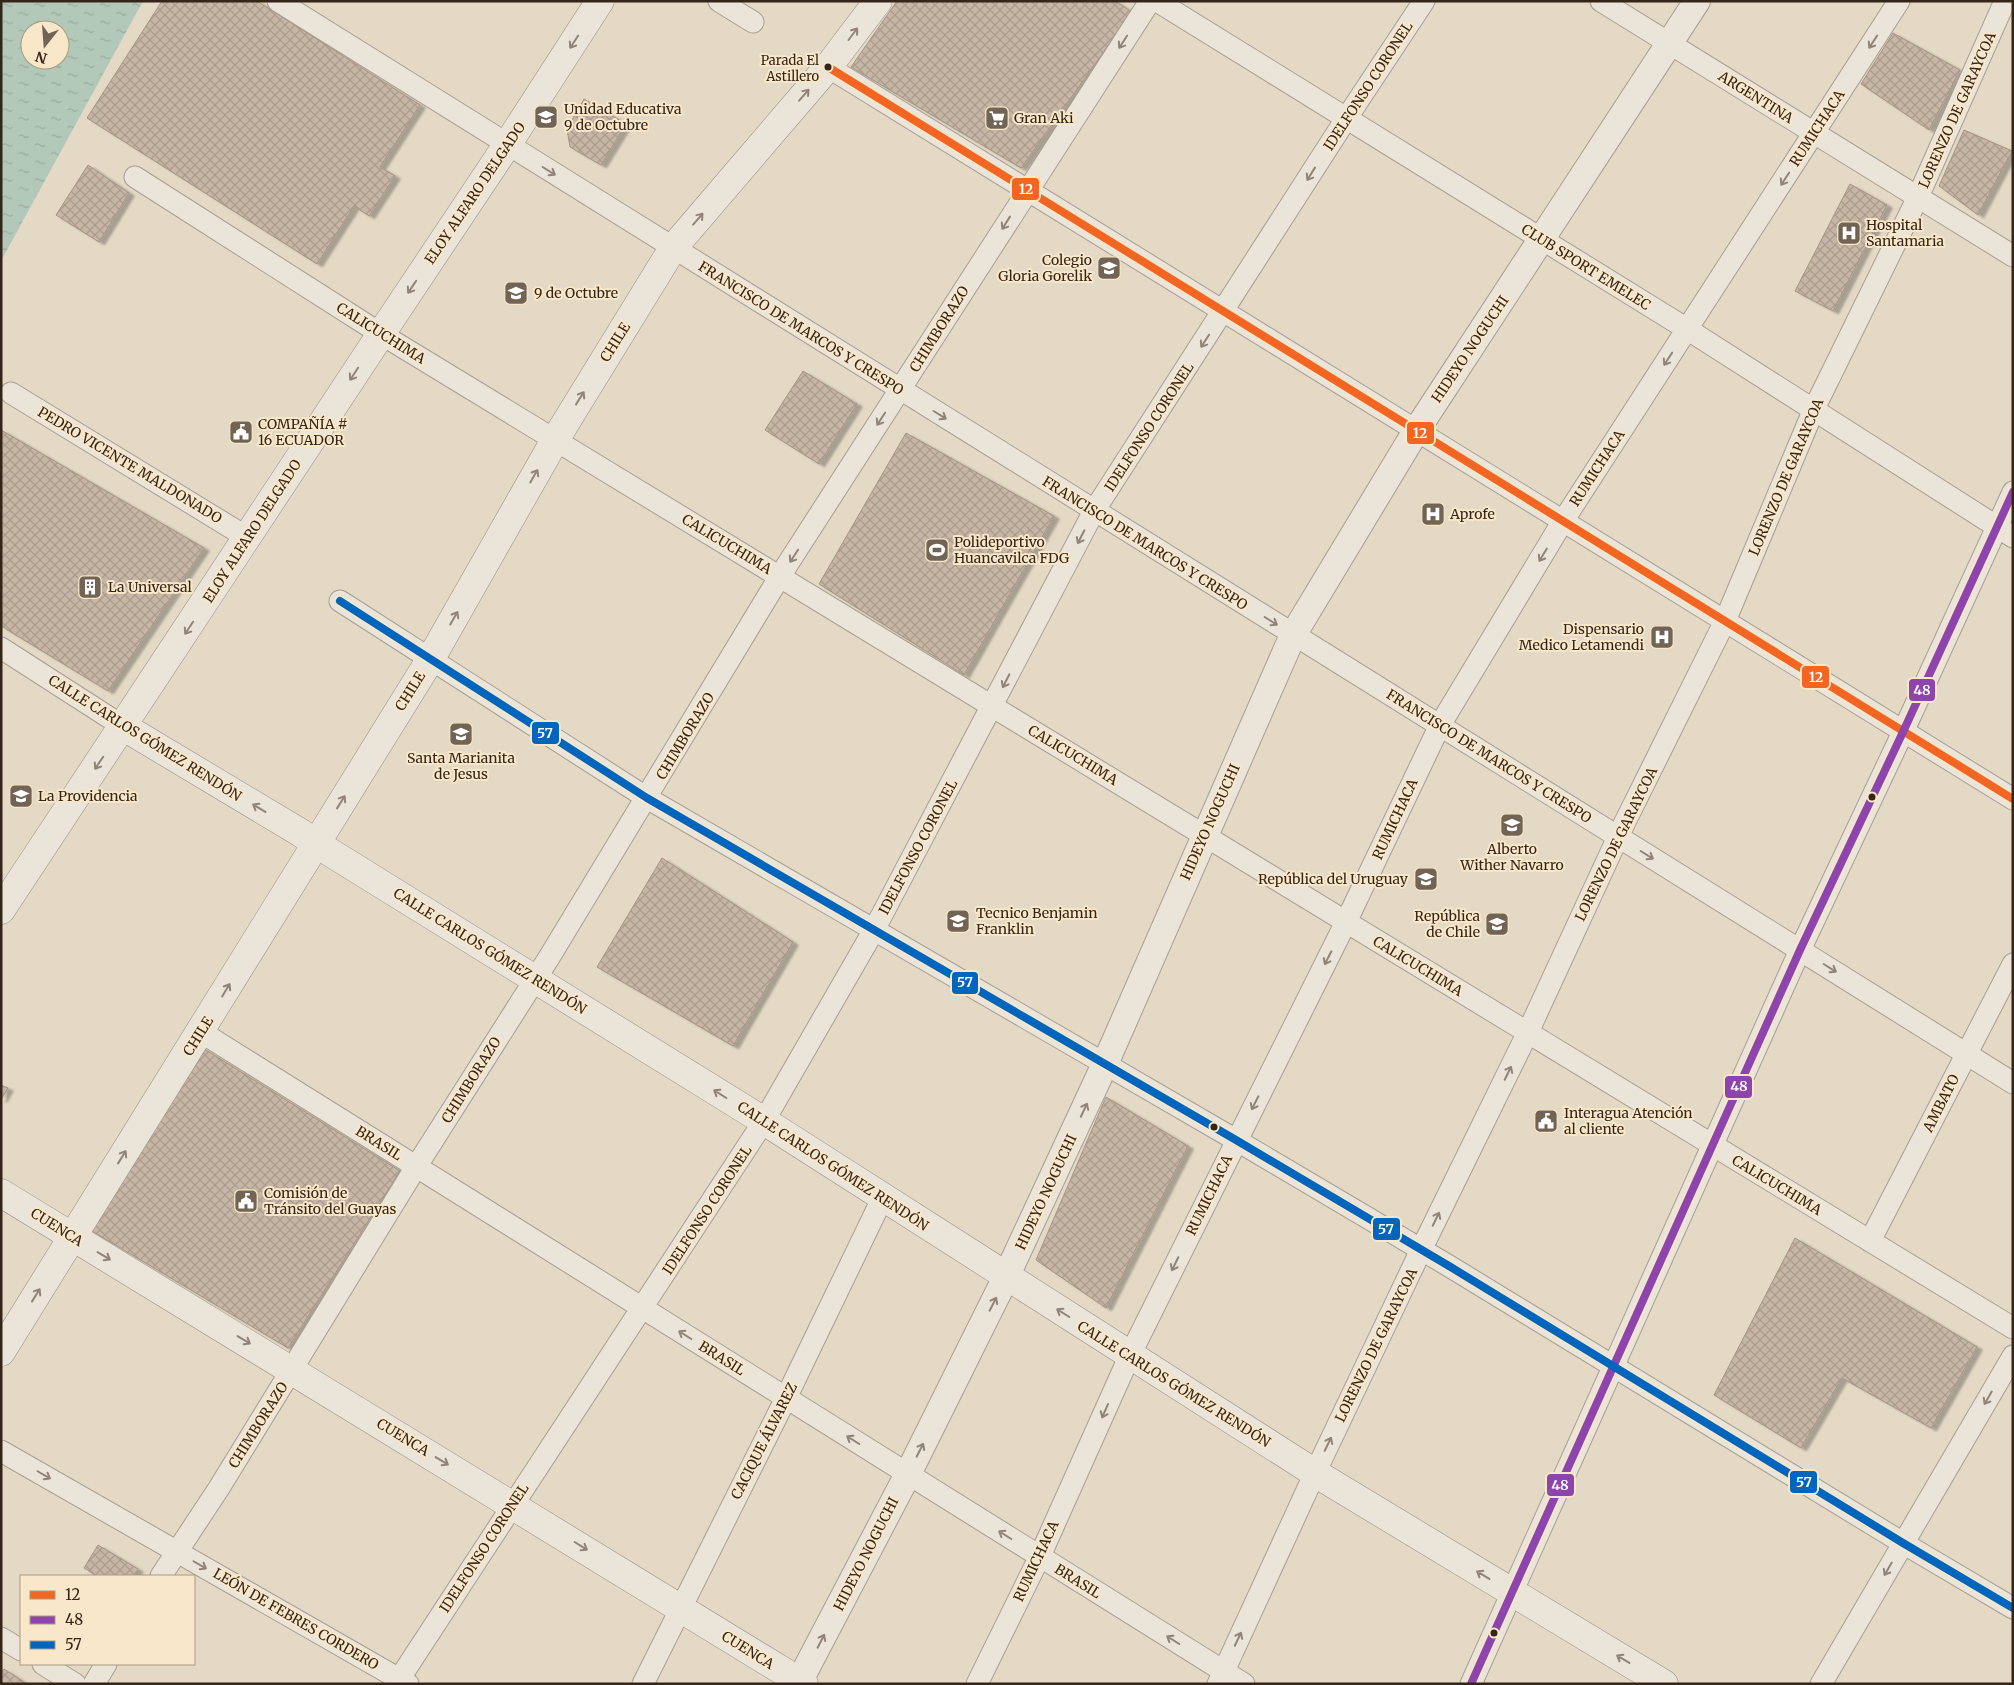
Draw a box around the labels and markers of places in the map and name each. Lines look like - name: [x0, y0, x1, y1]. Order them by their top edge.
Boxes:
- place label: Parada El Astillero: [761, 52, 819, 85]
- marker: Parada El Astillero: [823, 62, 833, 72]
- place label: Unidad Educativa 9 de Octubre: [564, 100, 682, 134]
- school or university icon: Unidad Educativa 9 de Octubre: [533, 104, 559, 130]
- supermarket icon: Gran Aki: [984, 105, 1010, 131]
- place label: Gran Aki: [1014, 109, 1074, 127]
- place label: Hospital Santamaria: [1866, 216, 1944, 250]
- hospital icon: Hospital Santamaria: [1836, 220, 1862, 246]
- place label: Colegio Gloria Gorelik: [998, 251, 1092, 285]
- school or university icon: Colegio Gloria Gorelik: [1096, 255, 1122, 281]
- school or university icon: 9 de Octubre: [503, 280, 529, 306]
- place label: 9 de Octubre: [534, 284, 618, 302]
- place label: COMPAÑÍA # 16 ECUADOR: [258, 415, 348, 449]
- public building icon: COMPAÑÍA # 16 ECUADOR: [228, 419, 254, 445]
- hospital icon: Aprofe: [1420, 501, 1446, 527]
- place label: Aprofe: [1449, 505, 1495, 523]
- place label: Polideportivo Huancavilca FDG: [954, 533, 1069, 567]
- sports icon: Polideportivo Huancavilca FDG: [924, 537, 950, 563]
- building icon: La Universal: [77, 574, 103, 600]
- place label: La Universal: [108, 578, 193, 596]
- place label: Dispensario Medico Letamendi: [1519, 620, 1644, 654]
- hospital icon: Dispensario Medico Letamendi: [1649, 624, 1675, 650]
- school or university icon: Santa Marianita de Jesus: [448, 721, 474, 747]
- place label: Santa Marianita de Jesus: [407, 749, 515, 783]
- school or university icon: La Providencia: [8, 783, 34, 809]
- place label: La Providencia: [38, 787, 138, 805]
- unlabelled marker: [1867, 792, 1877, 802]
- school or university icon: Alberto Wither Navarro: [1499, 812, 1525, 838]
- place label: Alberto Wither Navarro: [1459, 840, 1564, 874]
- school or university icon: República del Uruguay: [1413, 866, 1439, 892]
- place label: República del Uruguay: [1258, 870, 1409, 888]
- place label: Tecnico Benjamin Franklin: [976, 904, 1097, 938]
- place label: República de Chile: [1414, 907, 1480, 941]
- school or university icon: Tecnico Benjamin Franklin: [945, 908, 971, 934]
- school or university icon: República de Chile: [1484, 911, 1510, 937]
- place label: Interagua Atención al cliente: [1564, 1104, 1693, 1138]
- public building icon: Interagua Atención al cliente: [1533, 1108, 1559, 1134]
- unlabelled marker: [1209, 1122, 1219, 1132]
- place label: Comisión de Tránsito del Guayas: [264, 1184, 397, 1218]
- public building icon: Comisión de Tránsito del Guayas: [233, 1188, 259, 1214]
- unlabelled marker: [1489, 1628, 1499, 1638]

